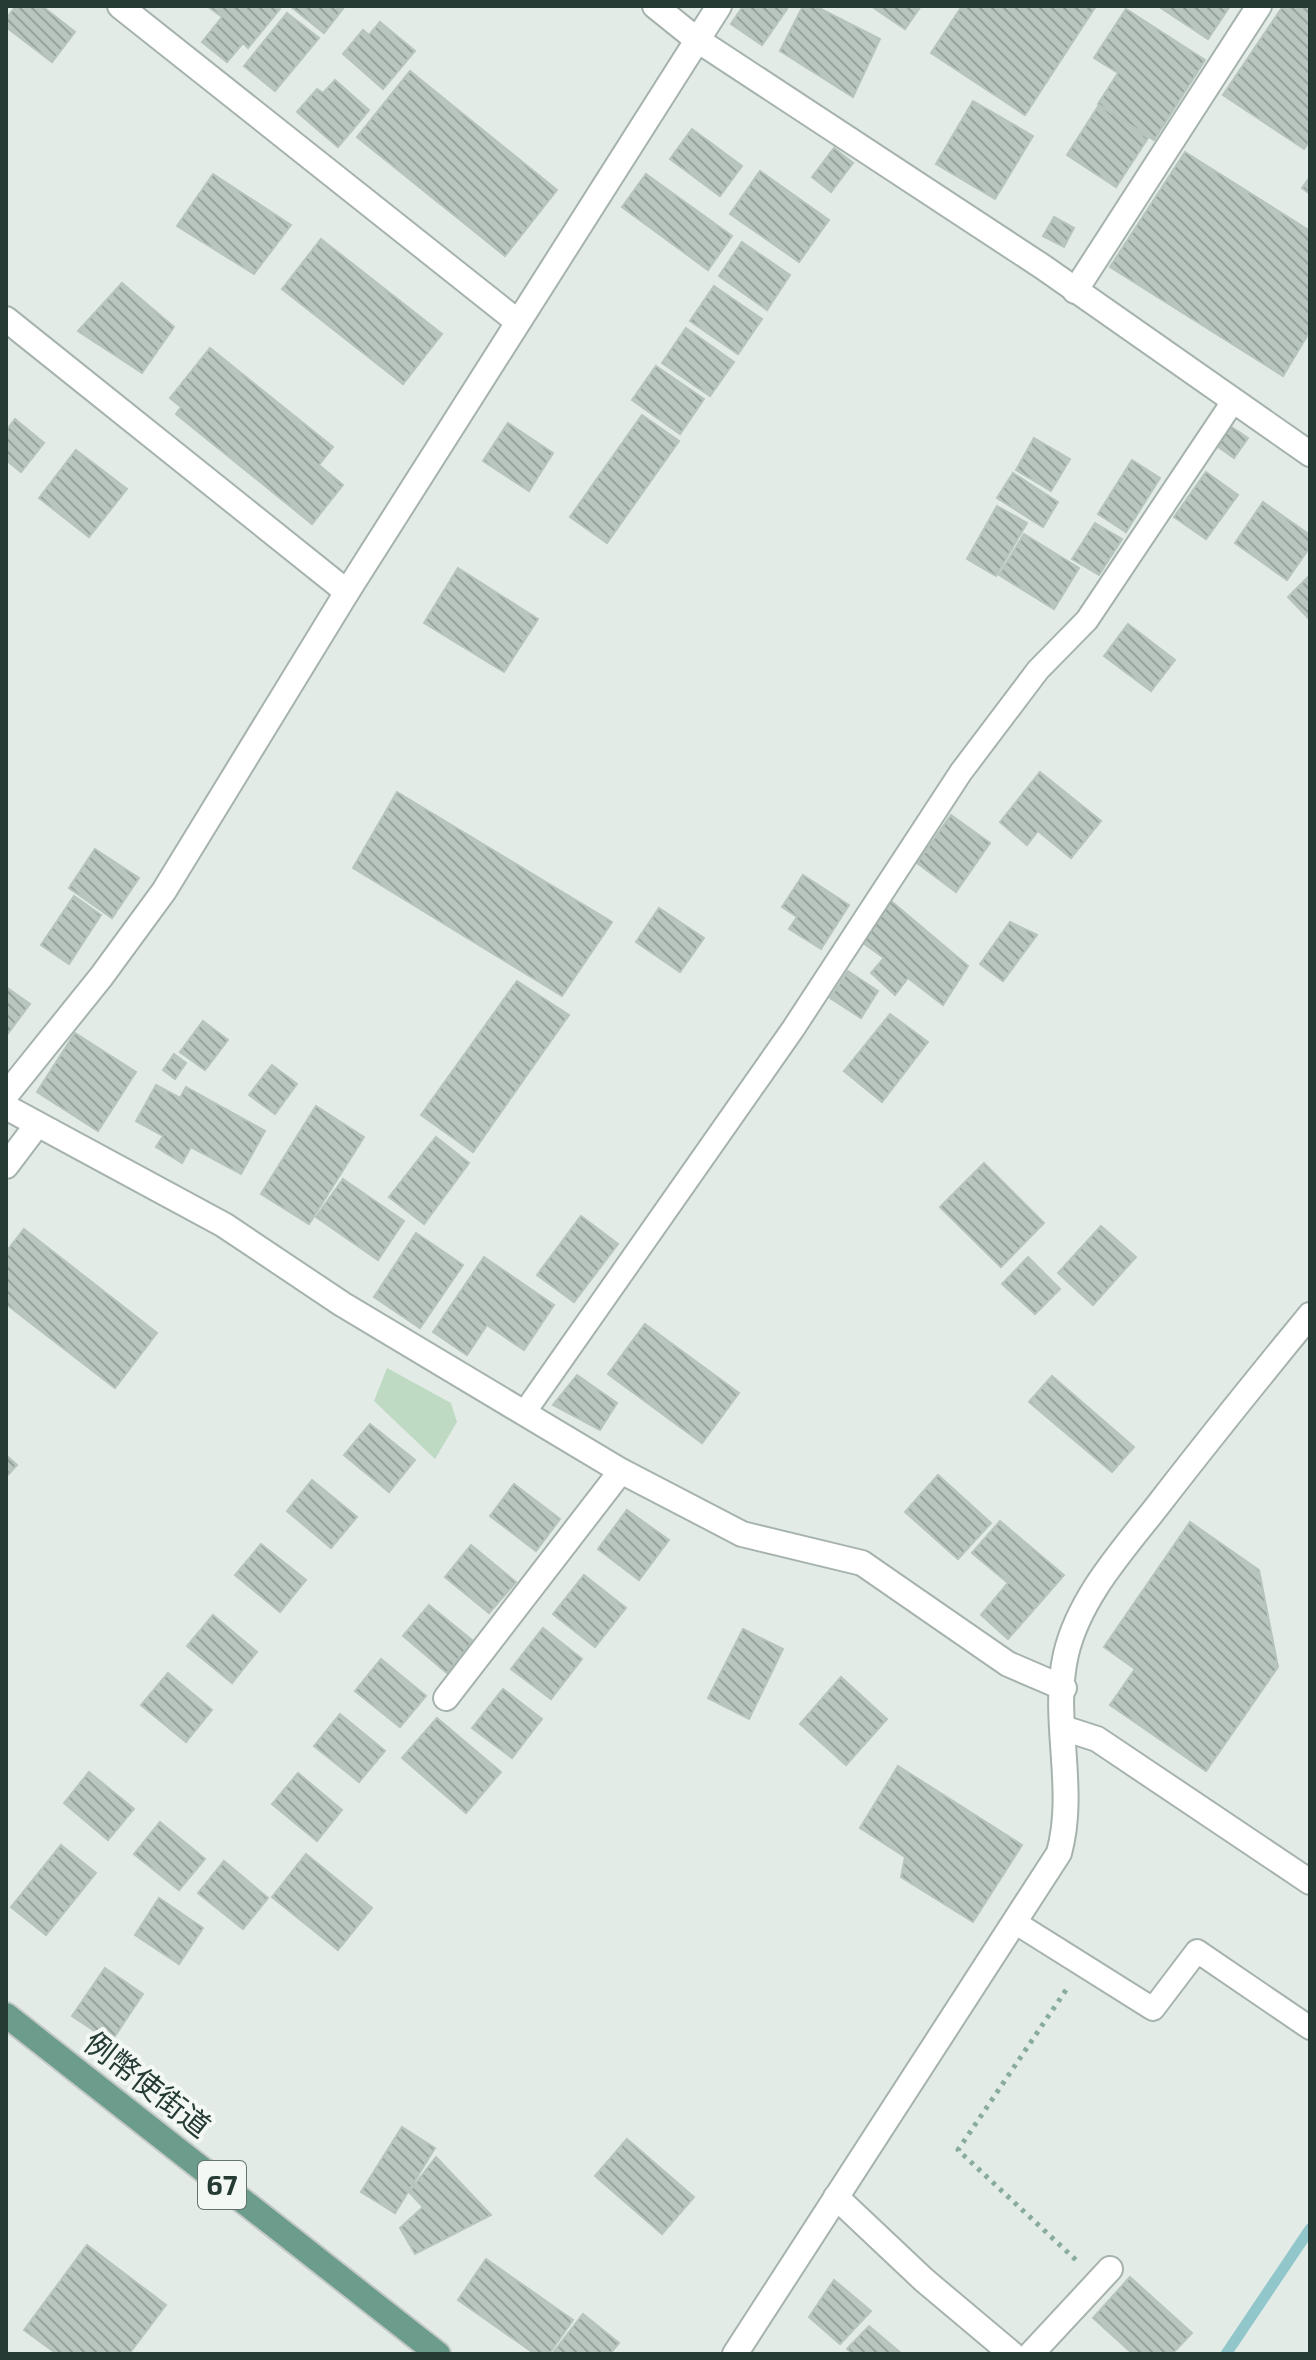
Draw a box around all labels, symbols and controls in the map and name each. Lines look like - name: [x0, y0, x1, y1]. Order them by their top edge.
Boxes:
- street label: 例幣使街道: [78, 2023, 218, 2144]
- road number: 67: [198, 2161, 246, 2209]

